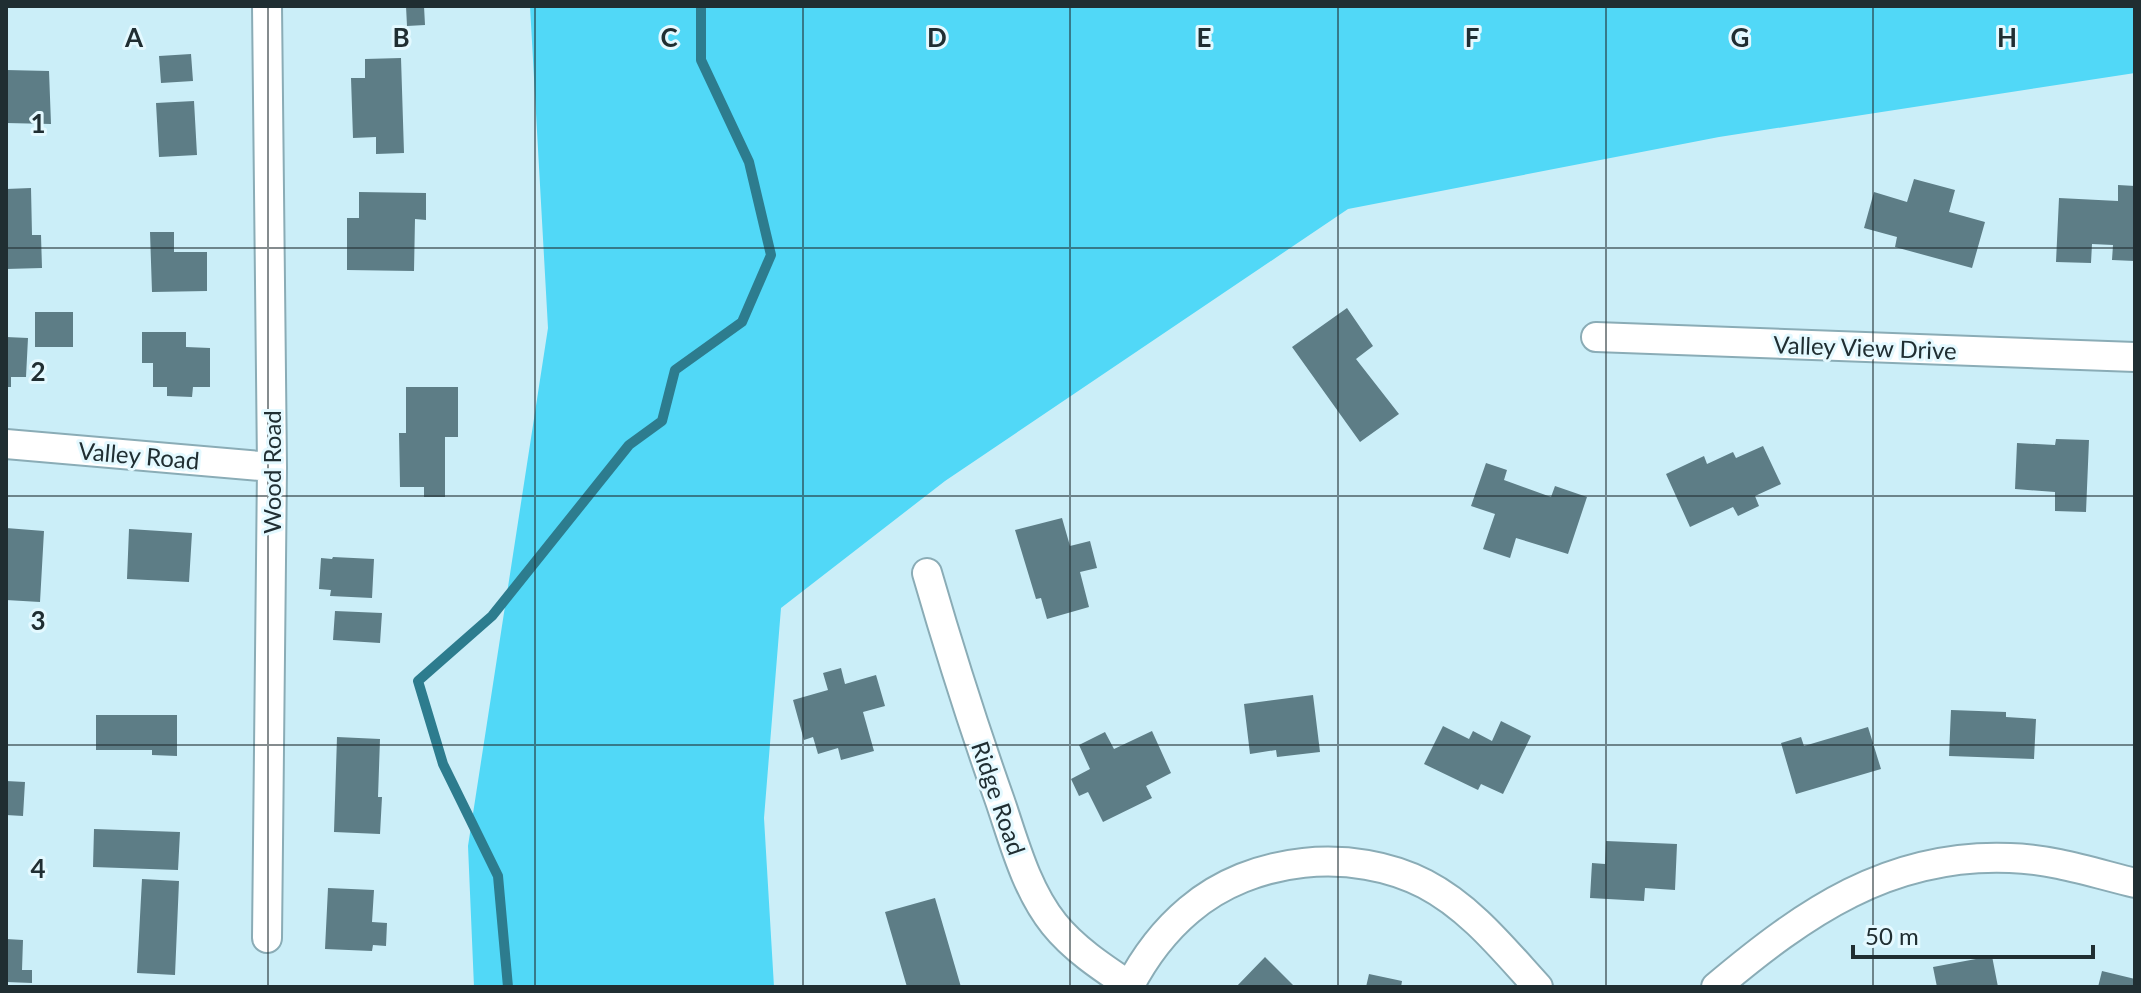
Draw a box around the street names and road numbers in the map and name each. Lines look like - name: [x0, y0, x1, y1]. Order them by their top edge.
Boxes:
- street label: Valley View Drive: [1773, 329, 1957, 365]
- street label: Wood Road: [257, 410, 286, 534]
- street label: Valley Road: [77, 435, 201, 475]
- street label: Ridge Road: [966, 737, 1032, 859]

